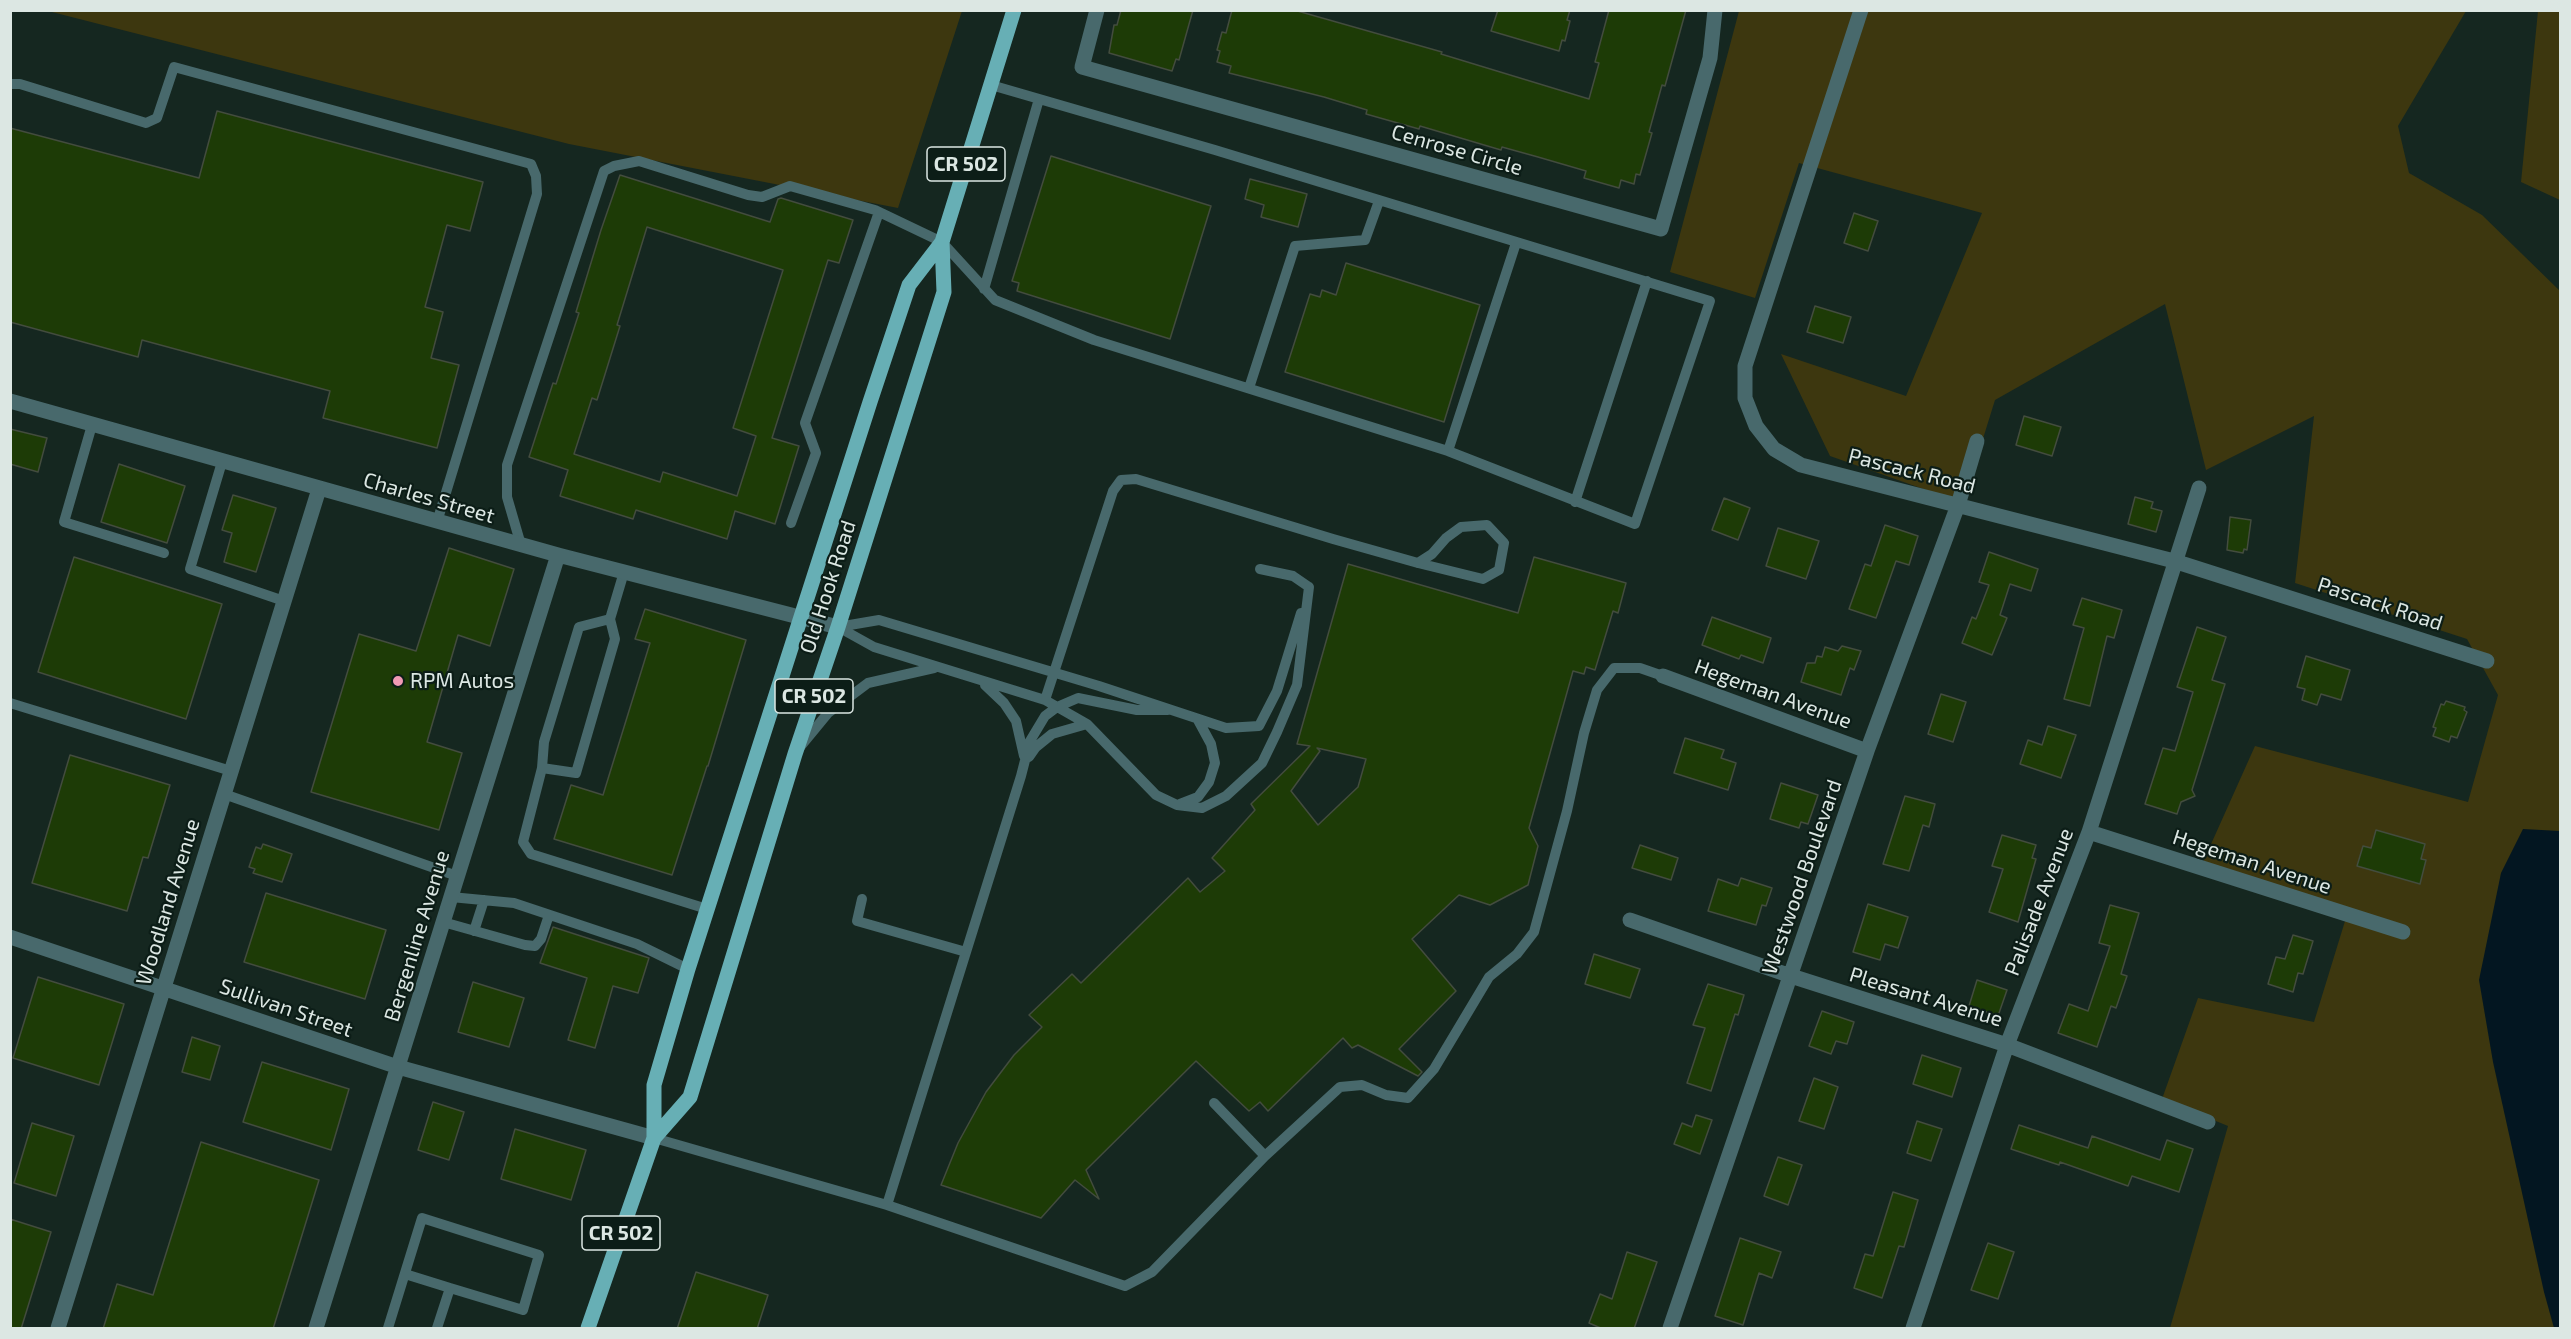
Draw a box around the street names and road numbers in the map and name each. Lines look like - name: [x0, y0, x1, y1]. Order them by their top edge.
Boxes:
- street label: Cenrose Circle: [1389, 119, 1525, 181]
- road number: CR 502: [927, 147, 1005, 181]
- street label: Pascack Road: [1846, 443, 1978, 499]
- street label: Charles Street: [360, 467, 498, 529]
- street label: Old Hook Road: [795, 517, 861, 657]
- street label: Pascack Road: [2314, 572, 2446, 636]
- street label: Hegeman Avenue: [1691, 654, 1855, 734]
- road number: CR 502: [775, 679, 853, 713]
- street label: Westwood Boulevard: [1757, 776, 1847, 978]
- street label: Woodland Avenue: [131, 816, 205, 988]
- street label: Hegeman Avenue: [2169, 824, 2335, 900]
- street label: Palisade Avenue: [1999, 825, 2079, 979]
- street label: Bergenline Avenue: [379, 847, 455, 1025]
- street label: Pleasant Avenue: [1846, 962, 2006, 1032]
- street label: Sullivan Street: [216, 973, 356, 1043]
- road number: CR 502: [582, 1216, 660, 1250]

